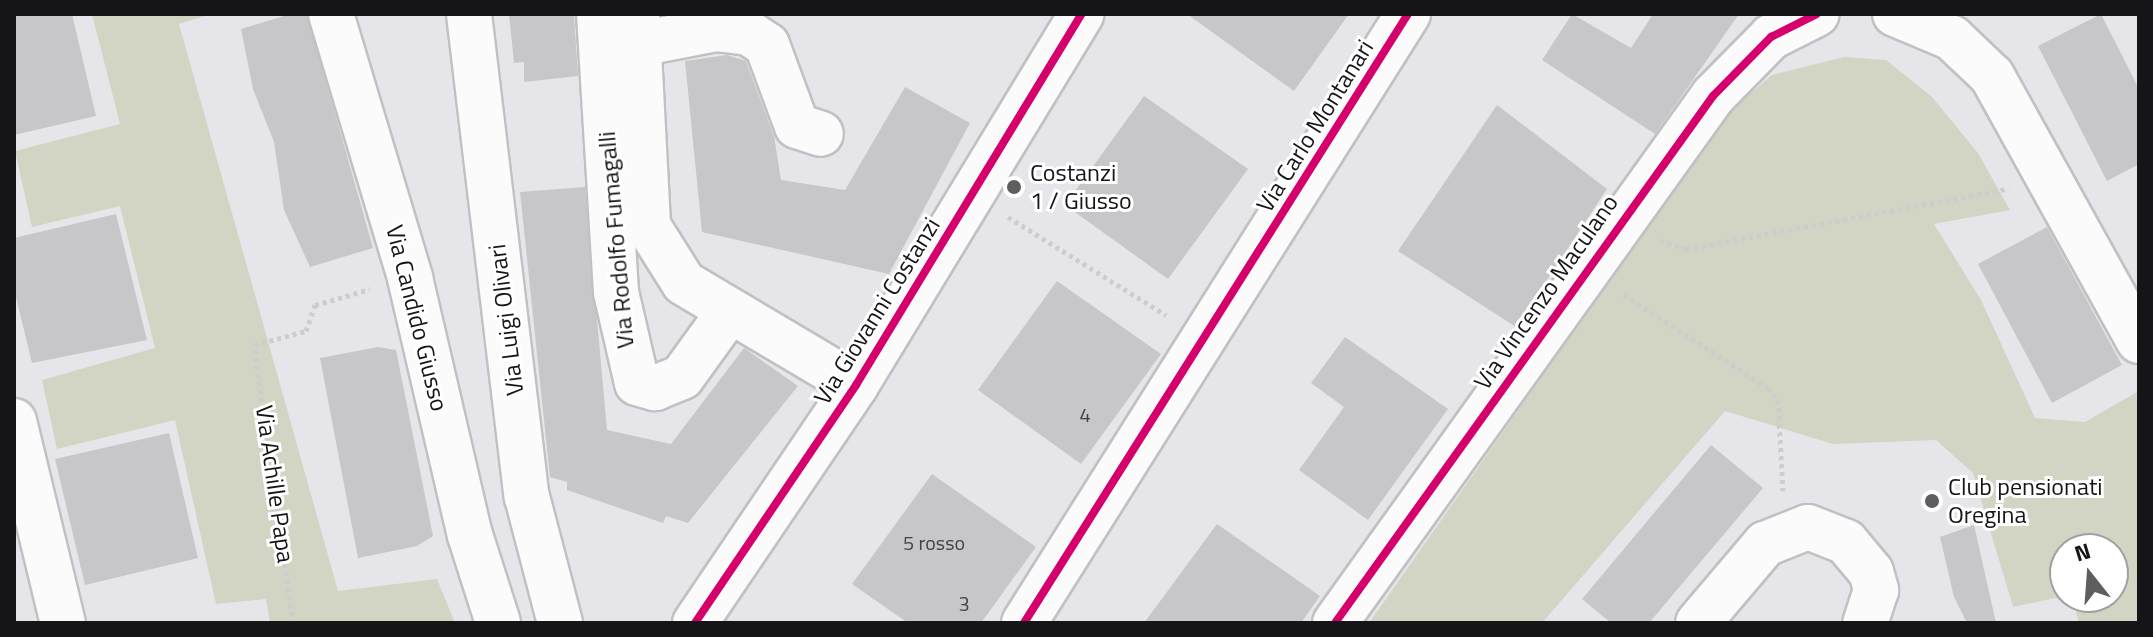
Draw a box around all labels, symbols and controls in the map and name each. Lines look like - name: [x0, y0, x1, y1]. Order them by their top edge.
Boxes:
- street label: Via Carlo Montanari: [1250, 34, 1380, 218]
- street label: Via Rodolfo Fumagalli: [592, 130, 640, 350]
- place label: Costanzi 1 / Giusso: [1030, 159, 1132, 215]
- marker: Costanzi 1 / Giusso: [1005, 178, 1023, 196]
- street label: Via Vincenzo Maculano: [1468, 189, 1624, 395]
- street label: Via Giovanni Costanzi: [808, 212, 946, 410]
- street label: Via Candido Giusso: [380, 222, 454, 414]
- street label: Via Luigi Olivari: [482, 243, 530, 397]
- house number: 4: [1079, 402, 1091, 426]
- street label: Via Achille Papa: [250, 403, 300, 565]
- place label: Club pensionati Oregina: [1948, 473, 2103, 529]
- marker: Club pensionati Oregina: [1923, 492, 1941, 510]
- house number: 5 rosso: [903, 530, 965, 554]
- north arrow: [2049, 533, 2129, 613]
- text: N: [2070, 533, 2095, 570]
- house number: 3: [958, 591, 970, 615]

